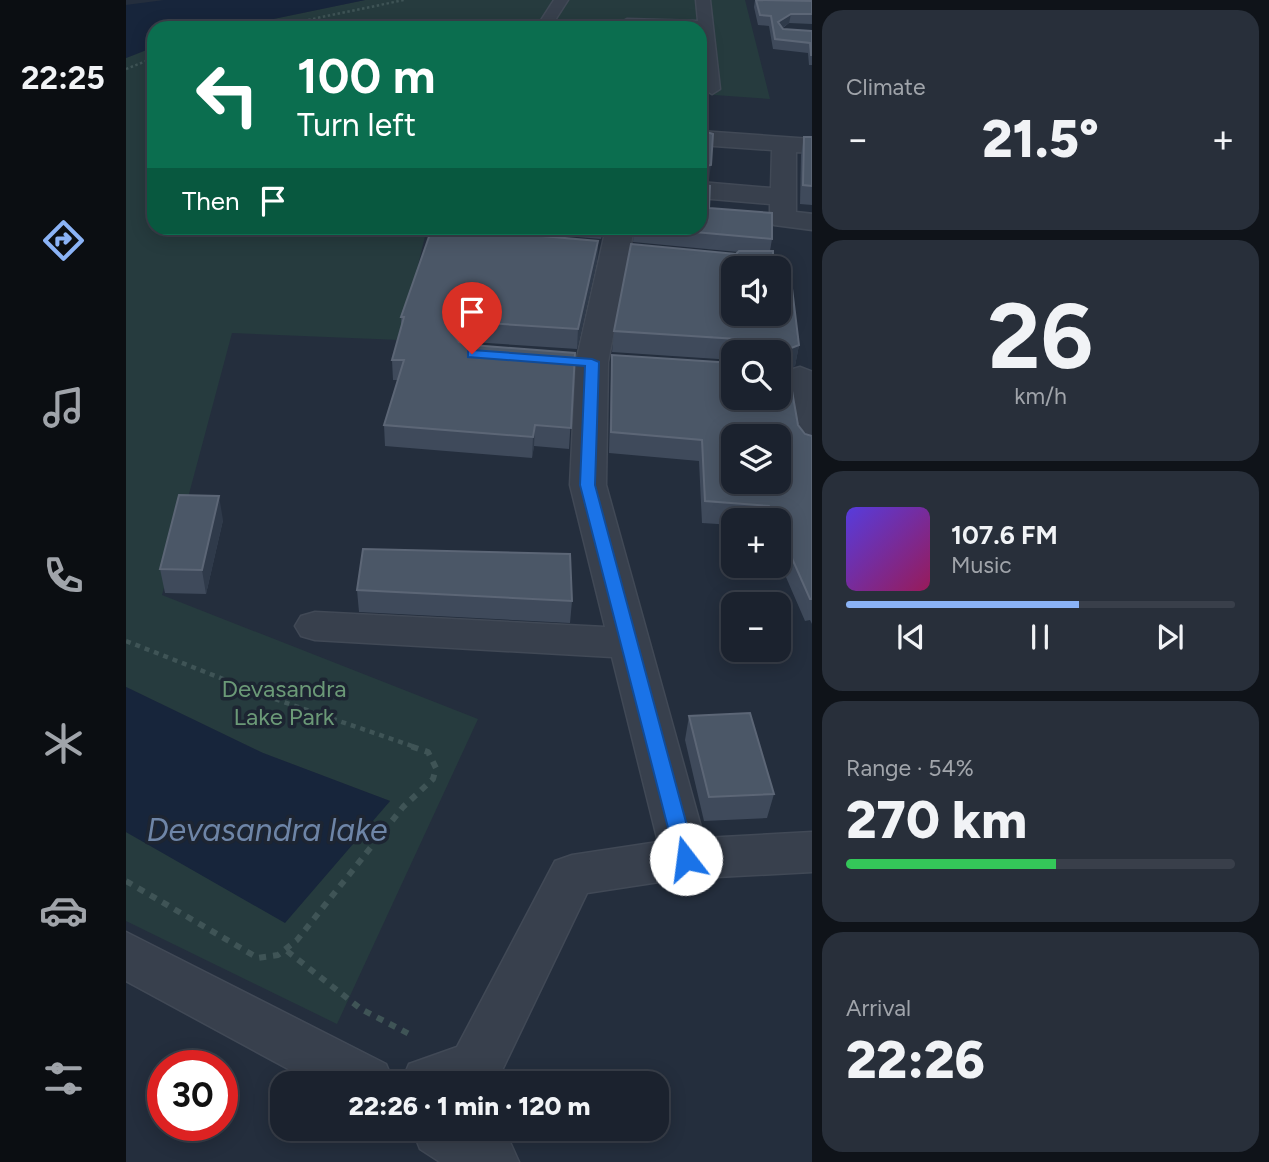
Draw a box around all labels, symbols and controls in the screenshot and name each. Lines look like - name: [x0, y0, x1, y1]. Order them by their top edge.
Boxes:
- text: 100 m: [297, 46, 436, 105]
- icon: left: [182, 49, 273, 140]
- text: 22:25: [21, 59, 105, 97]
- text: Climate: [846, 73, 925, 101]
- text: Turn left: [297, 106, 416, 144]
- text: 21.5°: [982, 108, 1099, 170]
- text: −: [846, 116, 870, 162]
- text: +: [1211, 116, 1235, 162]
- icon: arrive: [254, 182, 292, 220]
- text: Then: [182, 185, 240, 217]
- icon: directions: [39, 216, 88, 265]
- map controls: [721, 256, 791, 662]
- button: sound: [721, 256, 791, 326]
- pin: [442, 282, 502, 354]
- text: 26: [988, 282, 1093, 391]
- icon: arrive: [453, 293, 491, 331]
- button: search: [721, 340, 791, 410]
- text: km/h: [1014, 382, 1067, 410]
- icon: music: [39, 383, 88, 432]
- button: layers: [721, 424, 791, 494]
- button: +: [721, 508, 791, 578]
- text: 107.6 FM: [951, 519, 1058, 551]
- icon: phone: [39, 551, 88, 600]
- text: Music: [951, 551, 1012, 579]
- button: −: [721, 592, 791, 662]
- icon: previous: [892, 618, 930, 656]
- icon: pause: [1021, 618, 1059, 656]
- icon: next: [1151, 618, 1189, 656]
- park label: Devasandra Lake Park: [222, 674, 346, 731]
- icon: climate: [39, 719, 88, 768]
- text: Range · 54%: [846, 754, 974, 782]
- text: 270 km: [846, 789, 1027, 851]
- water label: Devasandra lake: [146, 811, 388, 849]
- position arrow: [649, 822, 723, 896]
- icon: car: [39, 886, 88, 935]
- text: Arrival: [846, 994, 911, 1022]
- text: 22:26: [846, 1029, 985, 1091]
- speed limit sign: 30: [147, 1050, 238, 1141]
- icon: filters: [39, 1054, 88, 1103]
- text: 22:26 · 1 min · 120 m: [349, 1090, 590, 1122]

